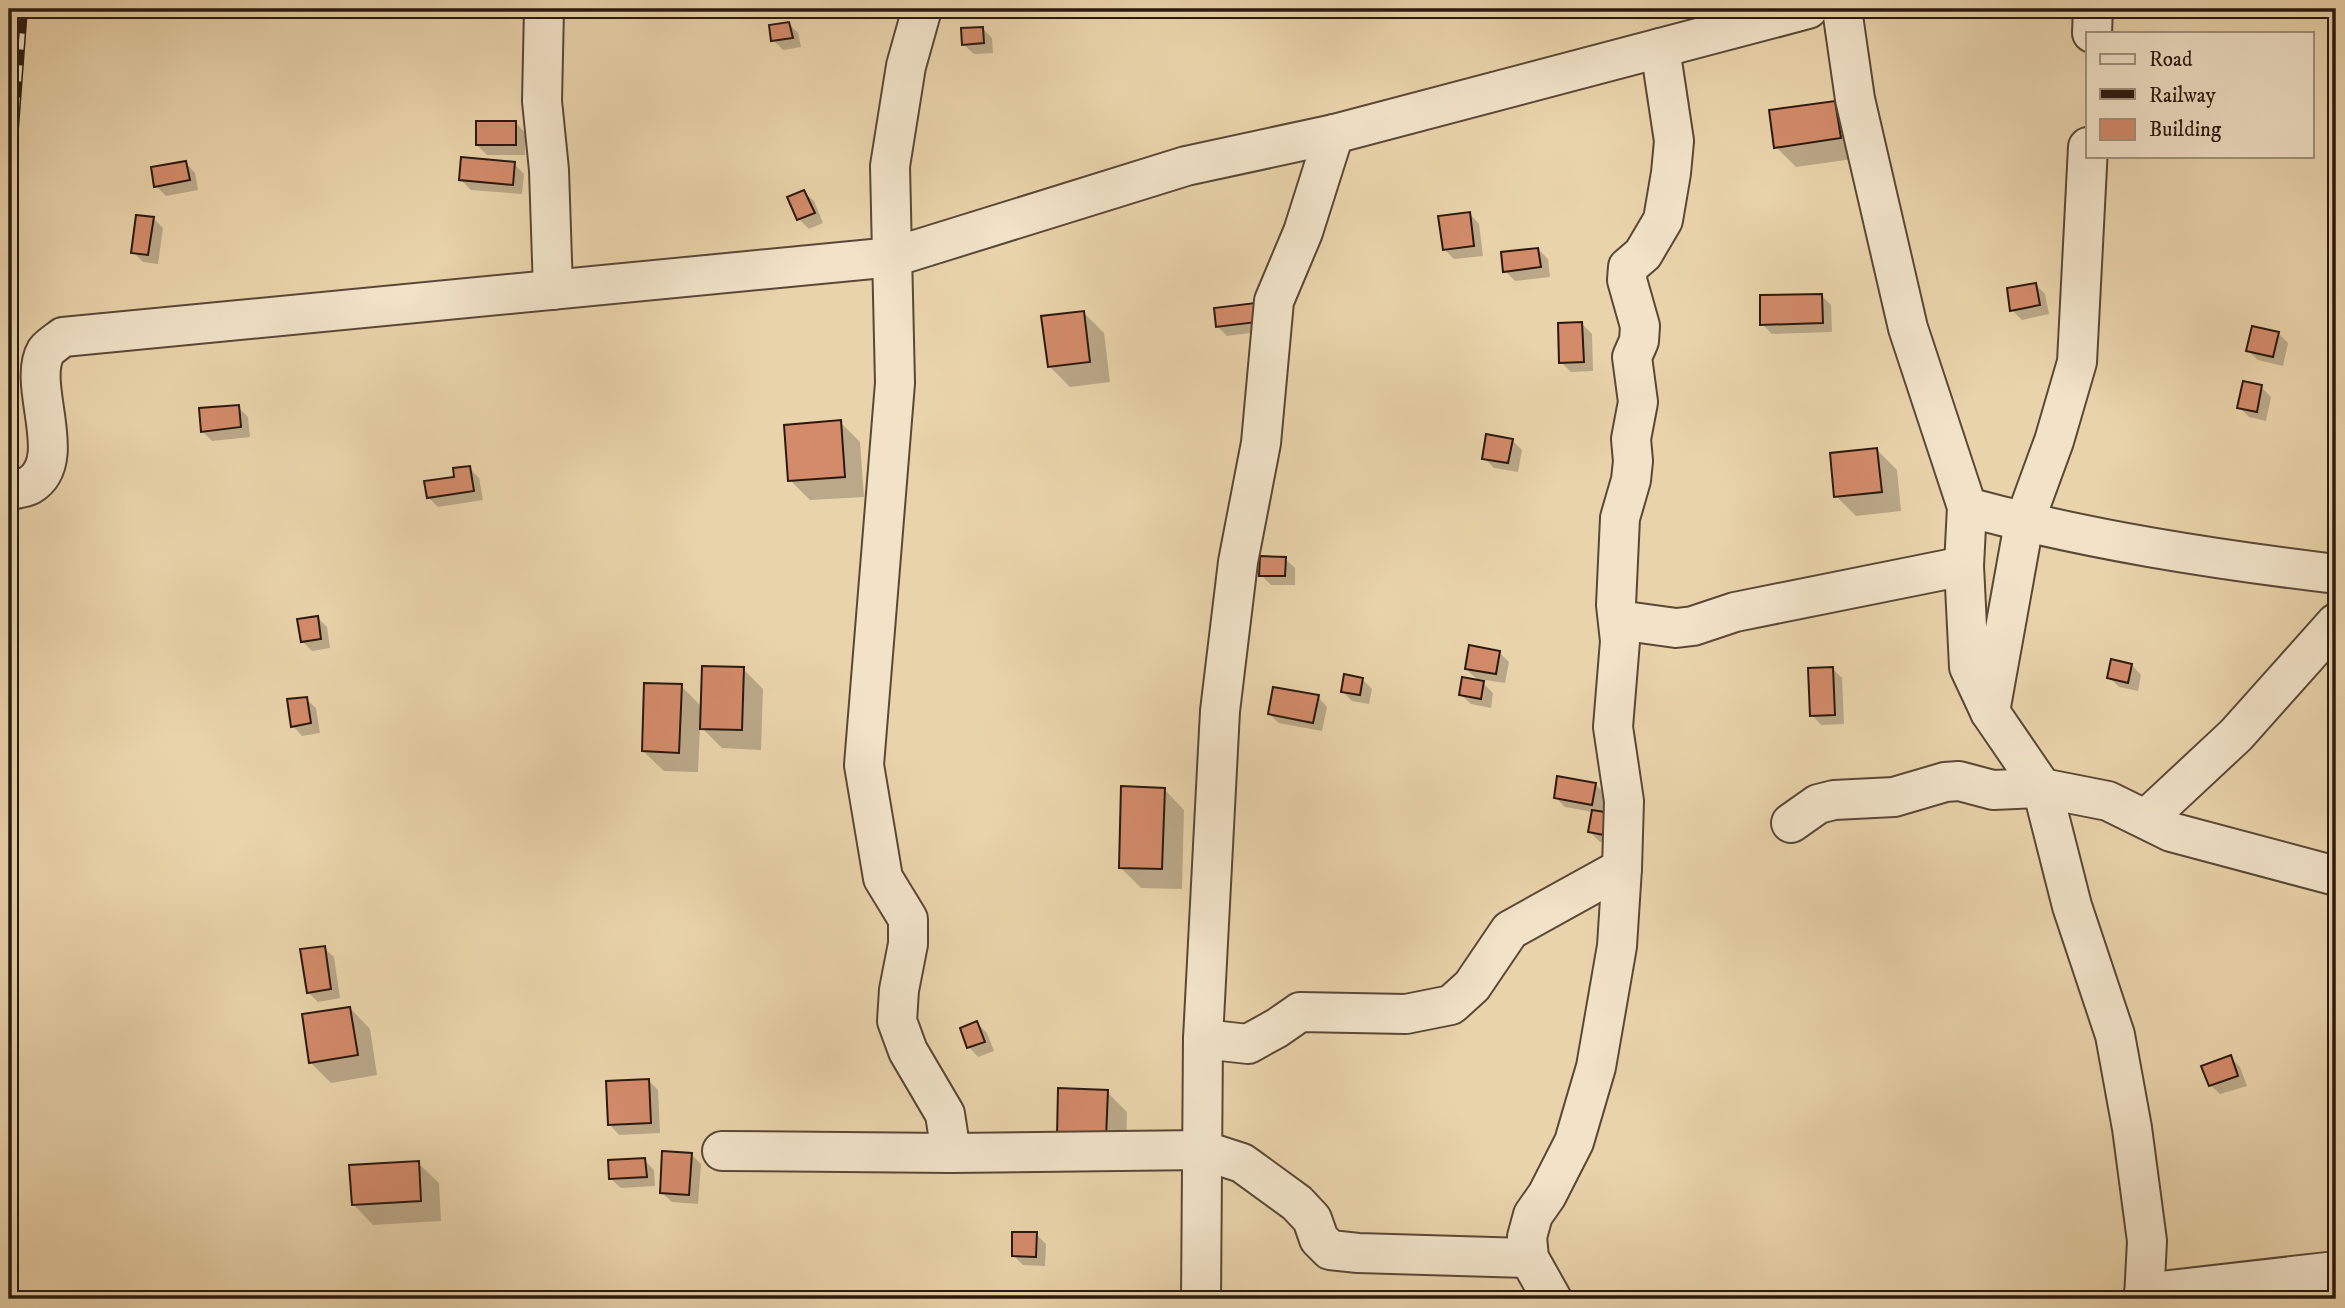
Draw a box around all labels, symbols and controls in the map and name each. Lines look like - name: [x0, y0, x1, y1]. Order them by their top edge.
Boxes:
- legend: [2086, 32, 2314, 158]
- text: Road: [2149, 47, 2193, 73]
- text: Railway: [2149, 83, 2217, 109]
- text: Building: [2149, 117, 2222, 143]

